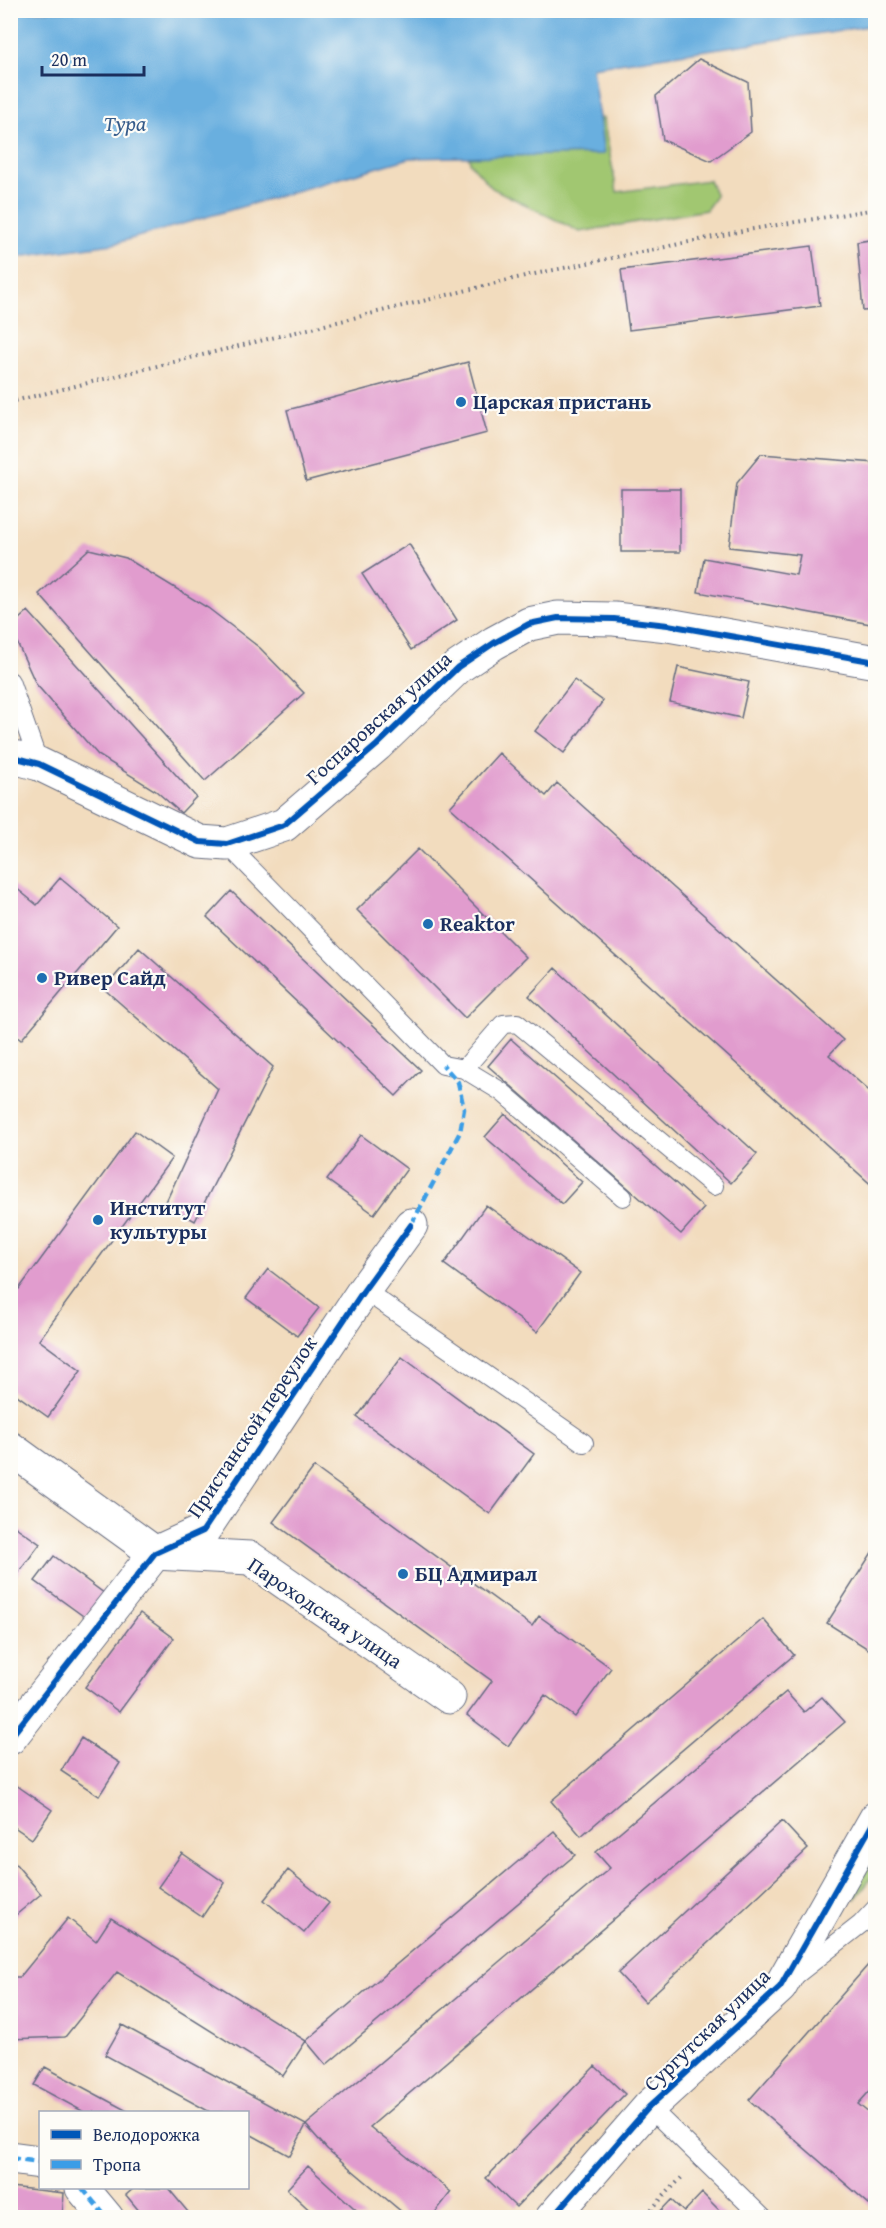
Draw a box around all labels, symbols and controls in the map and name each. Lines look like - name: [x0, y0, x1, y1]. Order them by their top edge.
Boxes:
- scale bar: [42, 39, 144, 77]
- text: 20 m: [51, 46, 87, 73]
- water label: Тура: [104, 107, 146, 139]
- place label: Царская пристань: [473, 386, 652, 417]
- marker: Царская пристань: [454, 395, 468, 409]
- street label: Госпаровская улица: [299, 644, 458, 792]
- place label: Reaktor: [440, 908, 515, 939]
- marker: Reaktor: [421, 917, 435, 931]
- place label: Ривер Сайд: [54, 962, 166, 993]
- marker: Ривер Сайд: [35, 971, 49, 985]
- place label: Институт культуры: [110, 1192, 207, 1247]
- marker: Институт культуры: [91, 1213, 105, 1227]
- street label: Пристанской переулок: [179, 1329, 324, 1524]
- street label: Пароходская улица: [242, 1549, 409, 1676]
- place label: БЦ Адмирал: [415, 1558, 537, 1589]
- marker: БЦ Адмирал: [396, 1567, 410, 1581]
- street label: Сургутская улица: [636, 1961, 777, 2098]
- legend: [39, 2111, 249, 2189]
- text: Велодорожка: [93, 2121, 200, 2148]
- text: Тропа: [93, 2151, 141, 2178]

